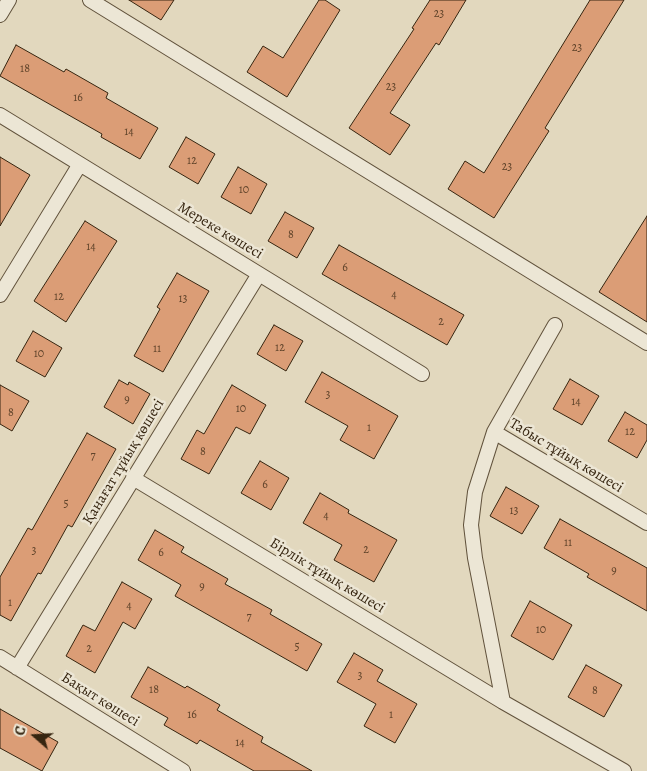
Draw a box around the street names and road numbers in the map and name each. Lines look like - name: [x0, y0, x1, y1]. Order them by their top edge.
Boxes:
- street label: Мереке көшесі: [174, 199, 266, 263]
- street label: Қанағат тұйық көшесі: [79, 396, 169, 528]
- street label: Табыс тұйық көшесі: [506, 415, 626, 497]
- street label: Бірлік тұйық көшесі: [266, 534, 388, 618]
- street label: Бақыт көшесі: [58, 669, 142, 731]

